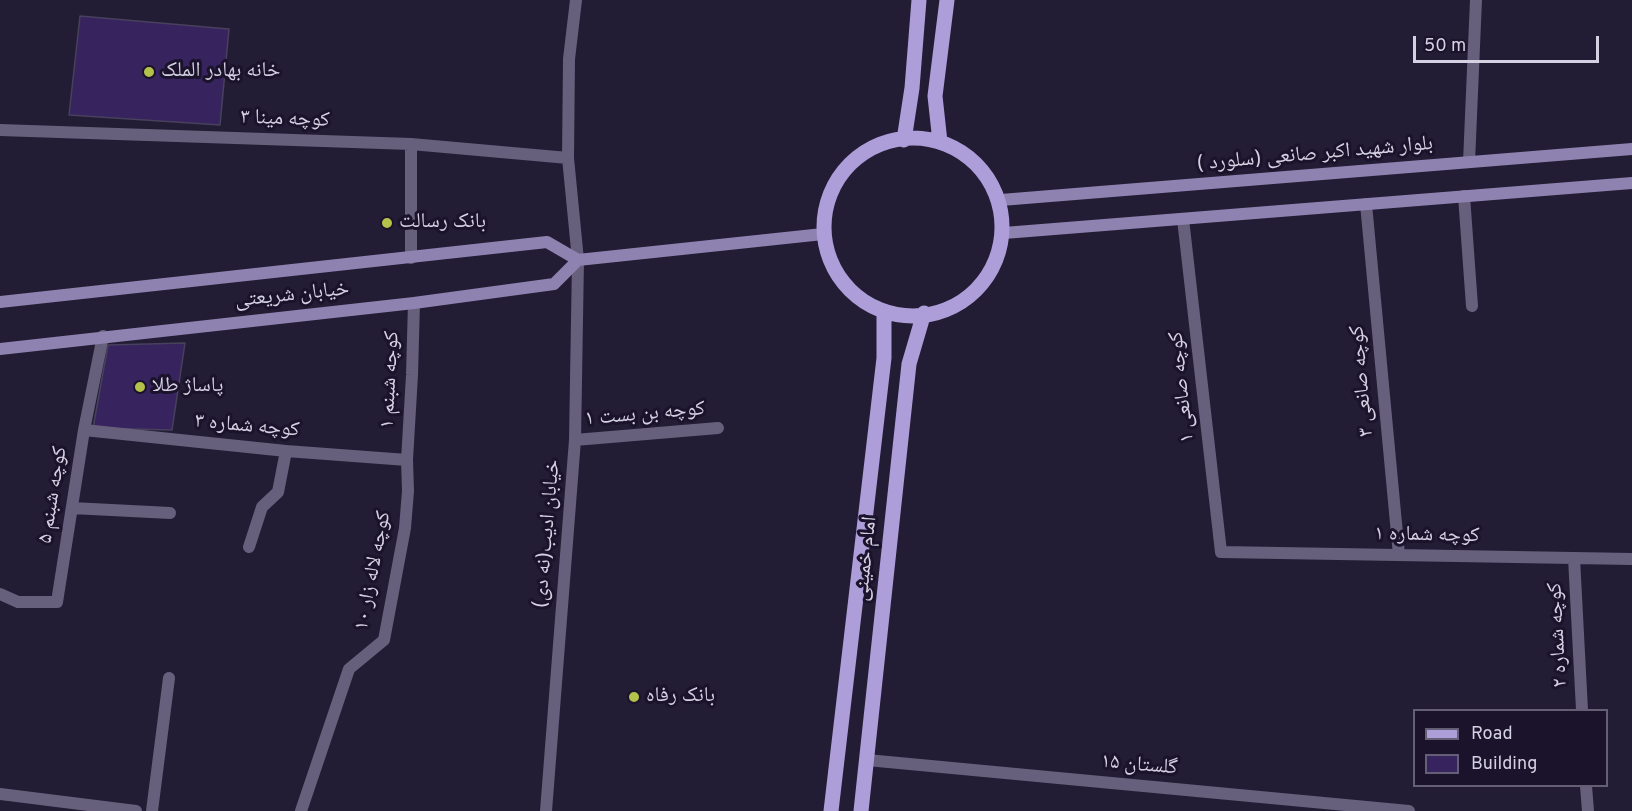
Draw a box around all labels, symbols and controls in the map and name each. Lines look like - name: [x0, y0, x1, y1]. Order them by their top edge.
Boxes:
- scale bar: [1416, 24, 1602, 62]
- text: 50 m: [1424, 35, 1466, 58]
- place label: خانه بهادر الملک: [161, 59, 280, 85]
- marker: خانه بهادر الملک: [142, 65, 156, 79]
- street label: کوچه مینا ۳: [240, 106, 330, 134]
- street label: بلوار شهید اکبر صانعی (سلورد ): [1196, 132, 1434, 178]
- place label: بانک رسالت: [399, 210, 486, 236]
- marker: بانک رسالت: [380, 216, 394, 230]
- street label: خیابان شریعتی: [234, 277, 350, 315]
- street label: کوچه صانعی ۳: [1346, 324, 1380, 438]
- street label: کوچه شبنم ۱: [376, 330, 406, 430]
- street label: کوچه صانعی ۱: [1165, 330, 1201, 444]
- place label: پاساژ طلا: [152, 374, 223, 400]
- marker: پاساژ طلا: [133, 380, 147, 394]
- street label: کوچه بن بست ۱: [584, 397, 706, 433]
- street label: کوچه شماره ۳: [194, 410, 300, 444]
- street label: کوچه شبنم ۵: [34, 445, 74, 545]
- street label: خیابان ادیب(نه دی): [529, 459, 567, 609]
- street label: کوچه لاله زار ۱۰: [350, 509, 398, 633]
- street label: امام خمینی: [850, 515, 884, 603]
- street label: کوچه شماره ۱: [1374, 522, 1480, 550]
- street label: کوچه شماره ۲: [1544, 582, 1574, 688]
- place label: بانک رفاه: [646, 684, 715, 710]
- marker: بانک رفاه: [627, 690, 641, 704]
- legend: [1413, 709, 1608, 787]
- text: Road: [1471, 723, 1513, 746]
- street label: گلستان ۱۵: [1100, 750, 1178, 782]
- text: Building: [1471, 753, 1537, 776]

